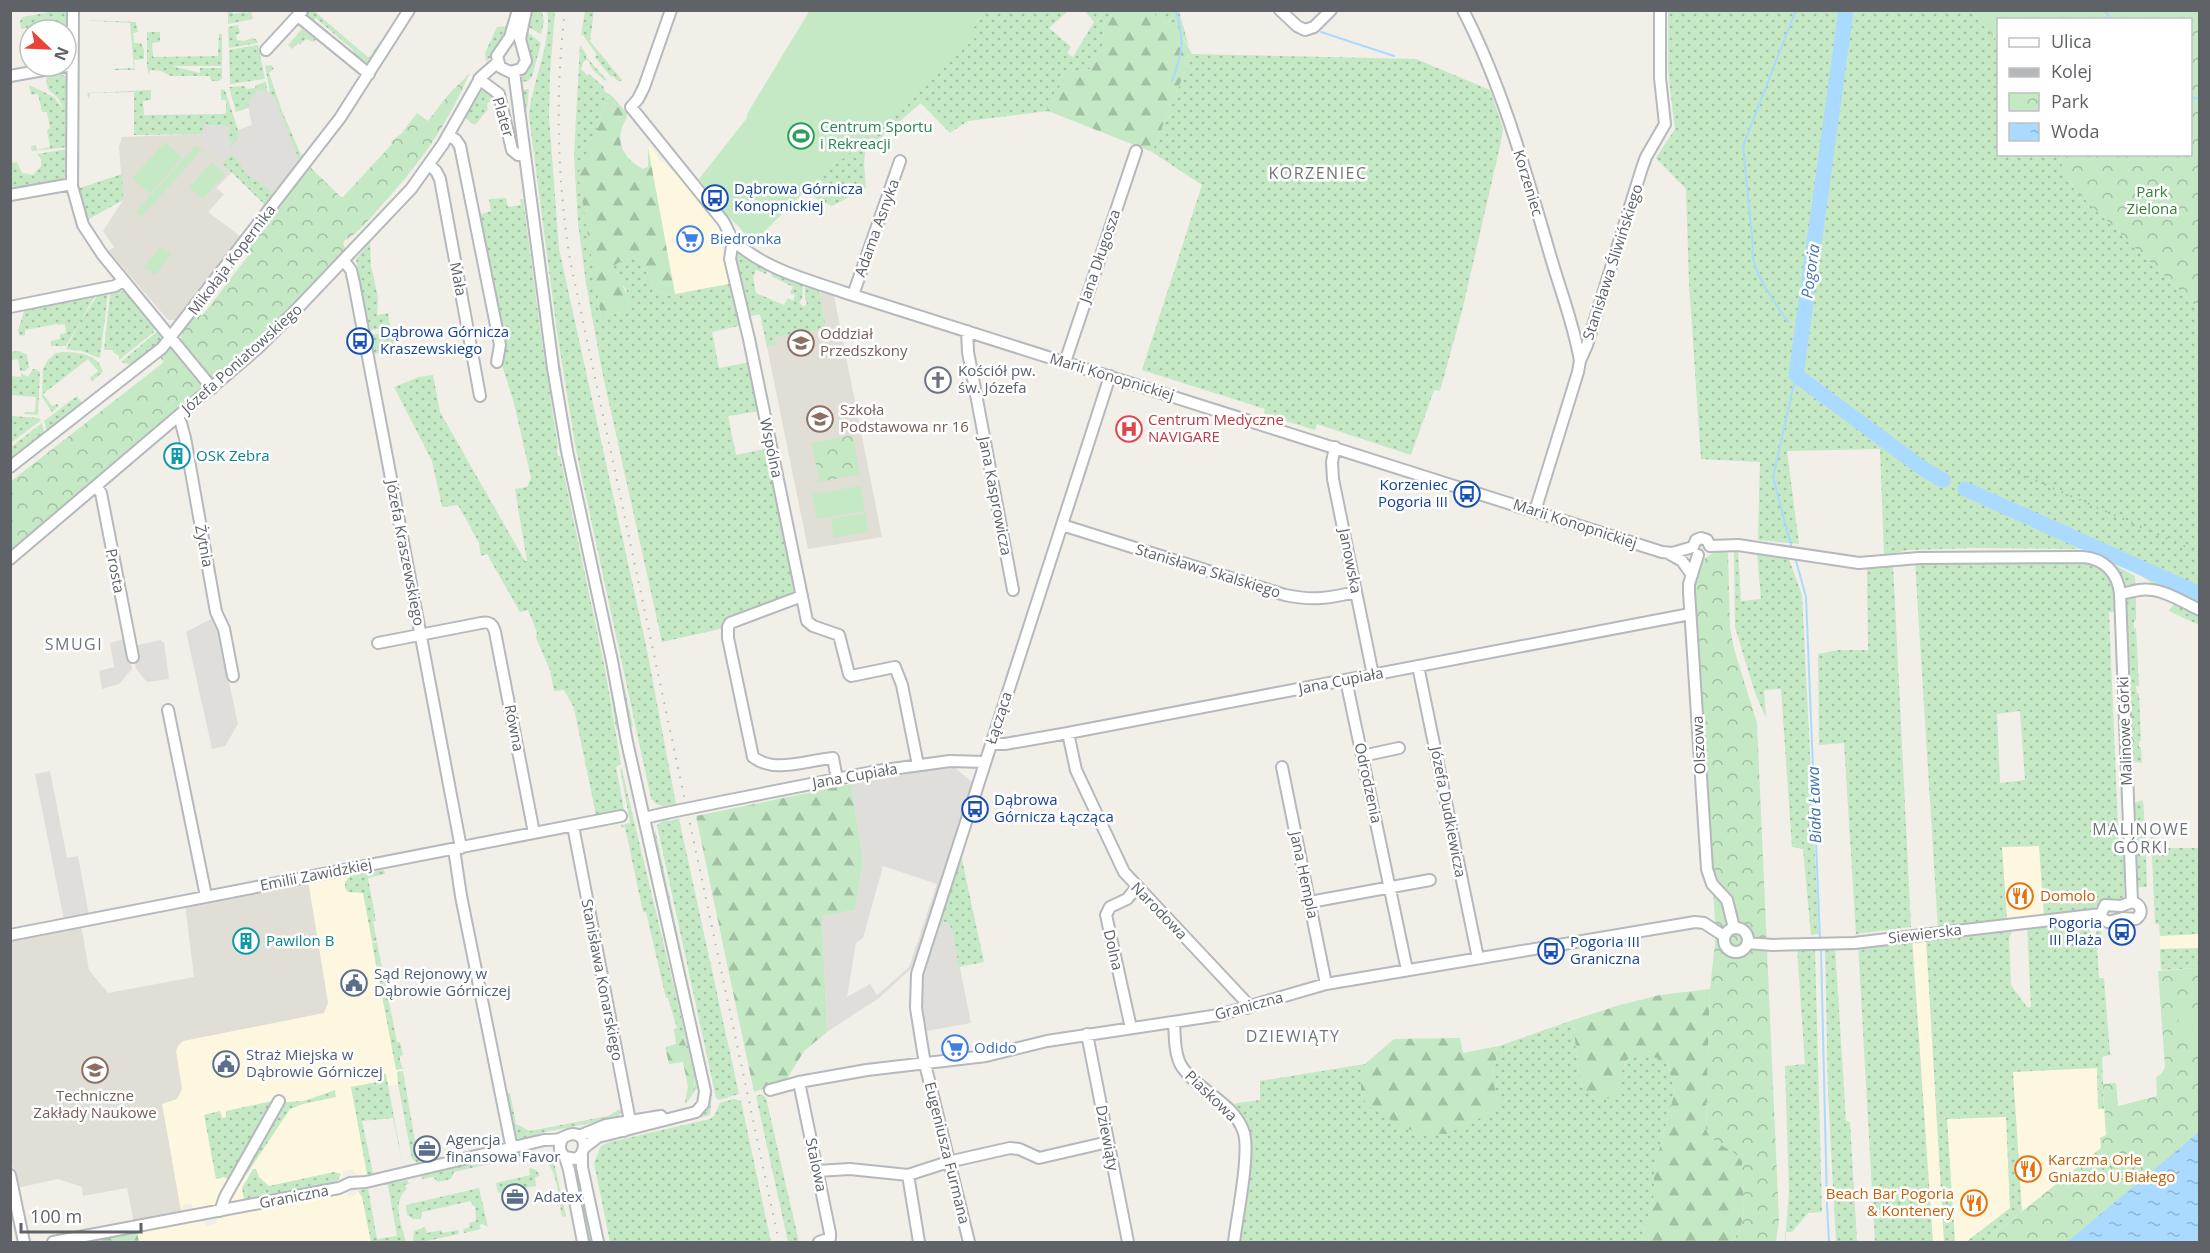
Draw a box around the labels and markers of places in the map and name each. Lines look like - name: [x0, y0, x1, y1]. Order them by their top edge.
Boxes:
- place label: Centrum Sportu i Rekreacji: [820, 116, 933, 153]
- sports icon: Centrum Sportu i Rekreacji: [786, 121, 816, 151]
- place label: Dąbrowa Górnicza Konopnickiej: [734, 178, 863, 215]
- bus stop icon: Dąbrowa Górnicza Konopnickiej: [700, 183, 730, 213]
- supermarket icon: Biedronka: [675, 224, 705, 254]
- place label: Biedronka: [710, 228, 782, 248]
- place label: Dąbrowa Górnicza Kraszewskiego: [380, 321, 509, 358]
- place label: Oddział Przedszkony: [820, 323, 908, 360]
- bus stop icon: Dąbrowa Górnicza Kraszewskiego: [345, 326, 375, 356]
- school or university icon: Oddział Przedszkony: [786, 328, 816, 358]
- place label: Kościół pw. św. Józefa: [958, 360, 1036, 397]
- church icon: Kościół pw. św. Józefa: [923, 365, 953, 395]
- place label: Szkoła Podstawowa nr 16: [840, 399, 969, 436]
- school or university icon: Szkoła Podstawowa nr 16: [805, 404, 835, 434]
- place label: Centrum Medyczne NAVIGARE: [1148, 409, 1284, 446]
- hospital icon: Centrum Medyczne NAVIGARE: [1114, 414, 1144, 444]
- building icon: OSK Zebra: [162, 441, 192, 471]
- place label: OSK Zebra: [196, 445, 270, 465]
- place label: Korzeniec Pogoria III: [1378, 474, 1448, 511]
- bus stop icon: Korzeniec Pogoria III: [1452, 479, 1482, 509]
- place label: Dąbrowa Górnicza Łącząca: [994, 789, 1114, 826]
- bus stop icon: Dąbrowa Górnicza Łącząca: [960, 794, 990, 824]
- restaurant icon: Domolo: [2005, 881, 2035, 911]
- place label: Domolo: [2040, 885, 2096, 905]
- place label: Pogoria III Plaża: [2049, 912, 2102, 949]
- bus stop icon: Pogoria III Plaża: [2107, 917, 2137, 947]
- building icon: Pawilon B: [231, 926, 261, 956]
- place label: Pawilon B: [266, 930, 334, 950]
- place label: Pogoria III Graniczna: [1570, 931, 1640, 968]
- bus stop icon: Pogoria III Graniczna: [1536, 936, 1566, 966]
- place label: Sąd Rejonowy w Dąbrowie Górniczej: [374, 963, 511, 1000]
- public building icon: Sąd Rejonowy w Dąbrowie Górniczej: [339, 968, 369, 998]
- supermarket icon: Odido: [940, 1033, 970, 1063]
- place label: Odido: [974, 1037, 1017, 1057]
- place label: Straż Miejska w Dąbrowie Górniczej: [246, 1044, 383, 1081]
- public building icon: Straż Miejska w Dąbrowie Górniczej: [211, 1049, 241, 1079]
- school or university icon: Techniczne Zakłady Naukowe: [80, 1055, 110, 1085]
- place label: Techniczne Zakłady Naukowe: [33, 1085, 157, 1122]
- place label: Agencja finansowa Favor: [446, 1129, 560, 1166]
- office icon: Agencja finansowa Favor: [412, 1134, 442, 1164]
- place label: Karczma Orle Gniazdo U Białego: [2048, 1149, 2175, 1186]
- restaurant icon: Karczma Orle Gniazdo U Białego: [2013, 1154, 2043, 1184]
- office icon: Adatex: [500, 1182, 530, 1212]
- place label: Beach Bar Pogoria & Kontenery: [1826, 1183, 1954, 1220]
- place label: Adatex: [534, 1186, 583, 1206]
- restaurant icon: Beach Bar Pogoria & Kontenery: [1959, 1188, 1989, 1218]

